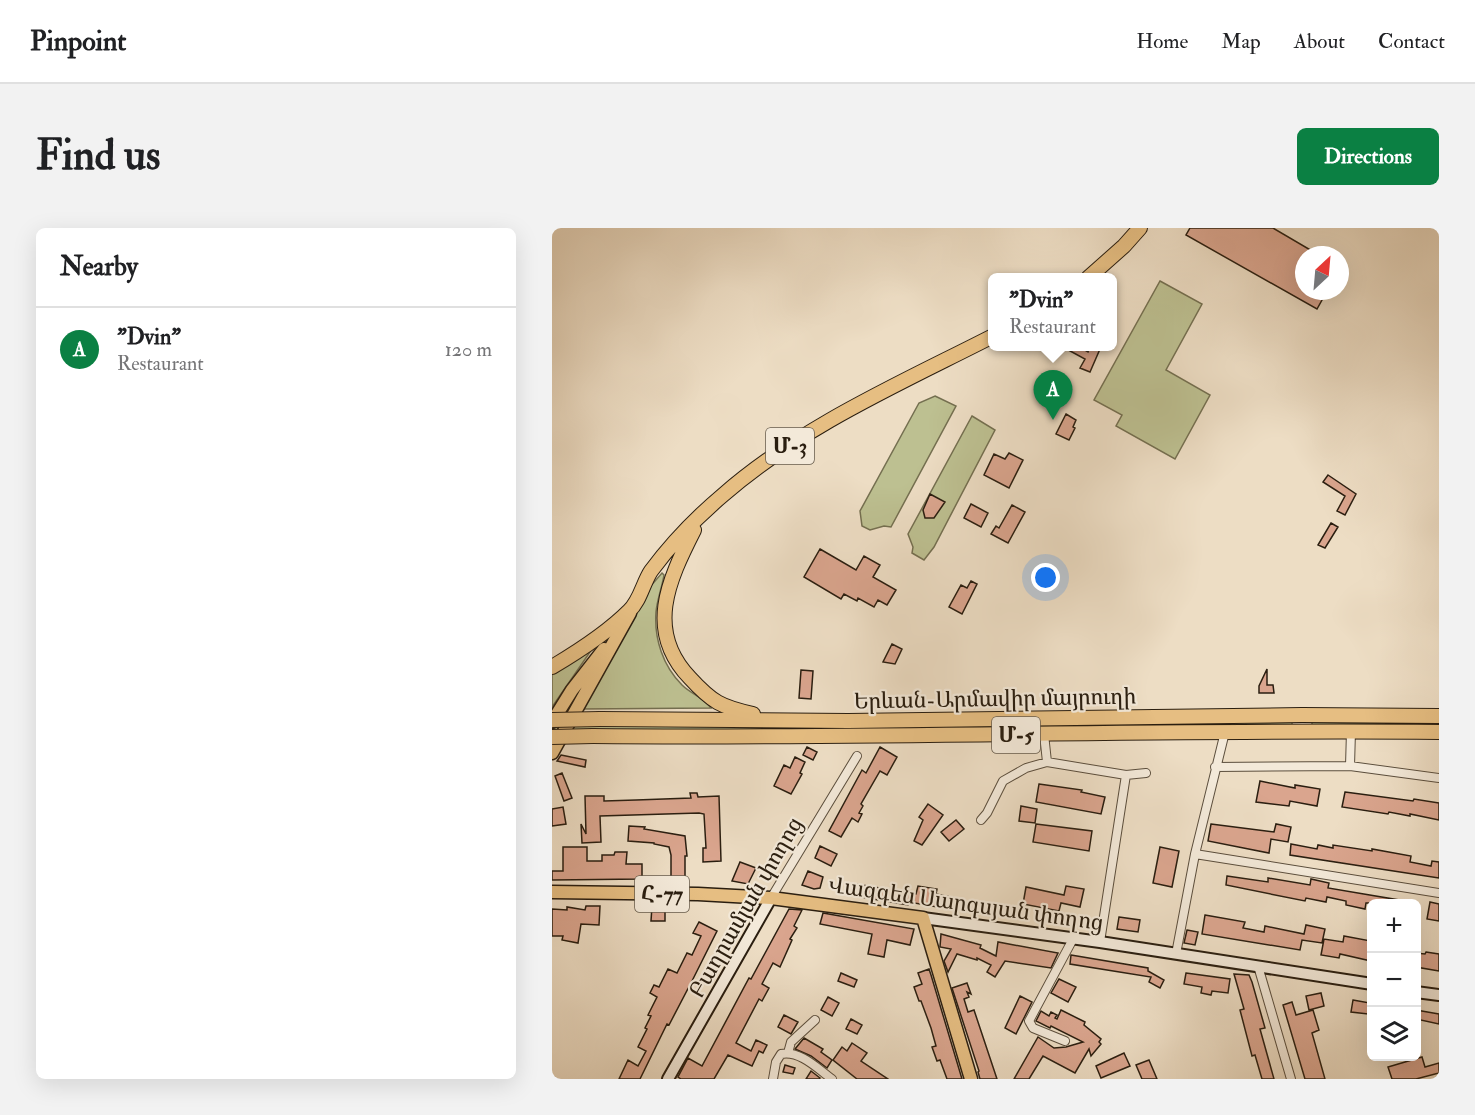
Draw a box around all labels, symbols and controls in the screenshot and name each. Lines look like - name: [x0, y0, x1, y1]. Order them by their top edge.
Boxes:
- text: Pinpoint: [30, 24, 126, 59]
- text: Home: [1136, 28, 1188, 55]
- text: Map: [1221, 28, 1261, 55]
- text: About: [1294, 28, 1345, 55]
- text: Contact: [1378, 28, 1445, 55]
- button: Directions: [1297, 128, 1439, 185]
- text: Find us: [36, 130, 160, 182]
- north arrow: [1295, 246, 1349, 300]
- text: Nearby: [60, 251, 138, 283]
- popup: [988, 273, 1117, 351]
- text: "Dvin": [1009, 286, 1073, 314]
- text: Restaurant: [1009, 314, 1096, 339]
- text: "Dvin": [117, 323, 181, 351]
- text: A: [73, 337, 86, 362]
- text: 120 m: [445, 337, 492, 362]
- text: Restaurant: [117, 351, 204, 376]
- pin: A: [1034, 370, 1072, 420]
- road number: Մ-3: [766, 428, 814, 464]
- your location: [1031, 563, 1060, 592]
- street label: Երևան-Արմավիր մայրուղի: [854, 683, 1136, 715]
- road number: Մ-5: [992, 717, 1040, 753]
- street label: Բաղրամյան փողոց: [683, 812, 809, 1003]
- street label: Վազգեն Սարգսյան փողոց: [827, 871, 1105, 937]
- road number: Հ-77: [635, 876, 689, 912]
- map controls: [1367, 899, 1421, 1061]
- button: +: [1367, 899, 1421, 953]
- button: −: [1367, 953, 1421, 1007]
- button: layers: [1367, 1007, 1421, 1061]

